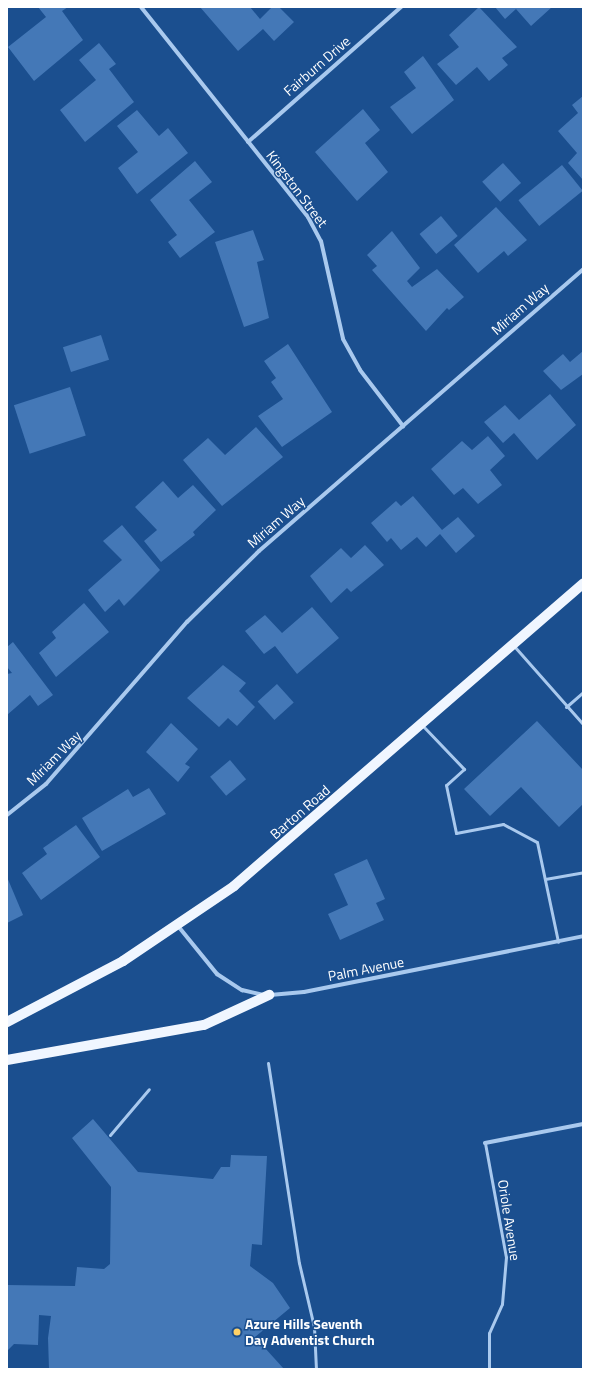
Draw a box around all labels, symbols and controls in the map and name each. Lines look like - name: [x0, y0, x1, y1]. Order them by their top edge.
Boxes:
- street label: Fairburn Drive: [280, 33, 354, 99]
- street label: Kingston Street: [263, 148, 331, 230]
- street label: Miriam Way: [488, 280, 552, 338]
- street label: Miriam Way: [244, 493, 308, 551]
- street label: Miriam Way: [23, 727, 85, 789]
- street label: Barton Road: [267, 781, 333, 843]
- street label: Palm Avenue: [327, 953, 405, 985]
- street label: Oriole Avenue: [494, 1178, 524, 1262]
- place label: Azure Hills Seventh Day Adventist Church: [245, 1316, 375, 1348]
- marker: Azure Hills Seventh Day Adventist Church: [232, 1327, 242, 1337]

